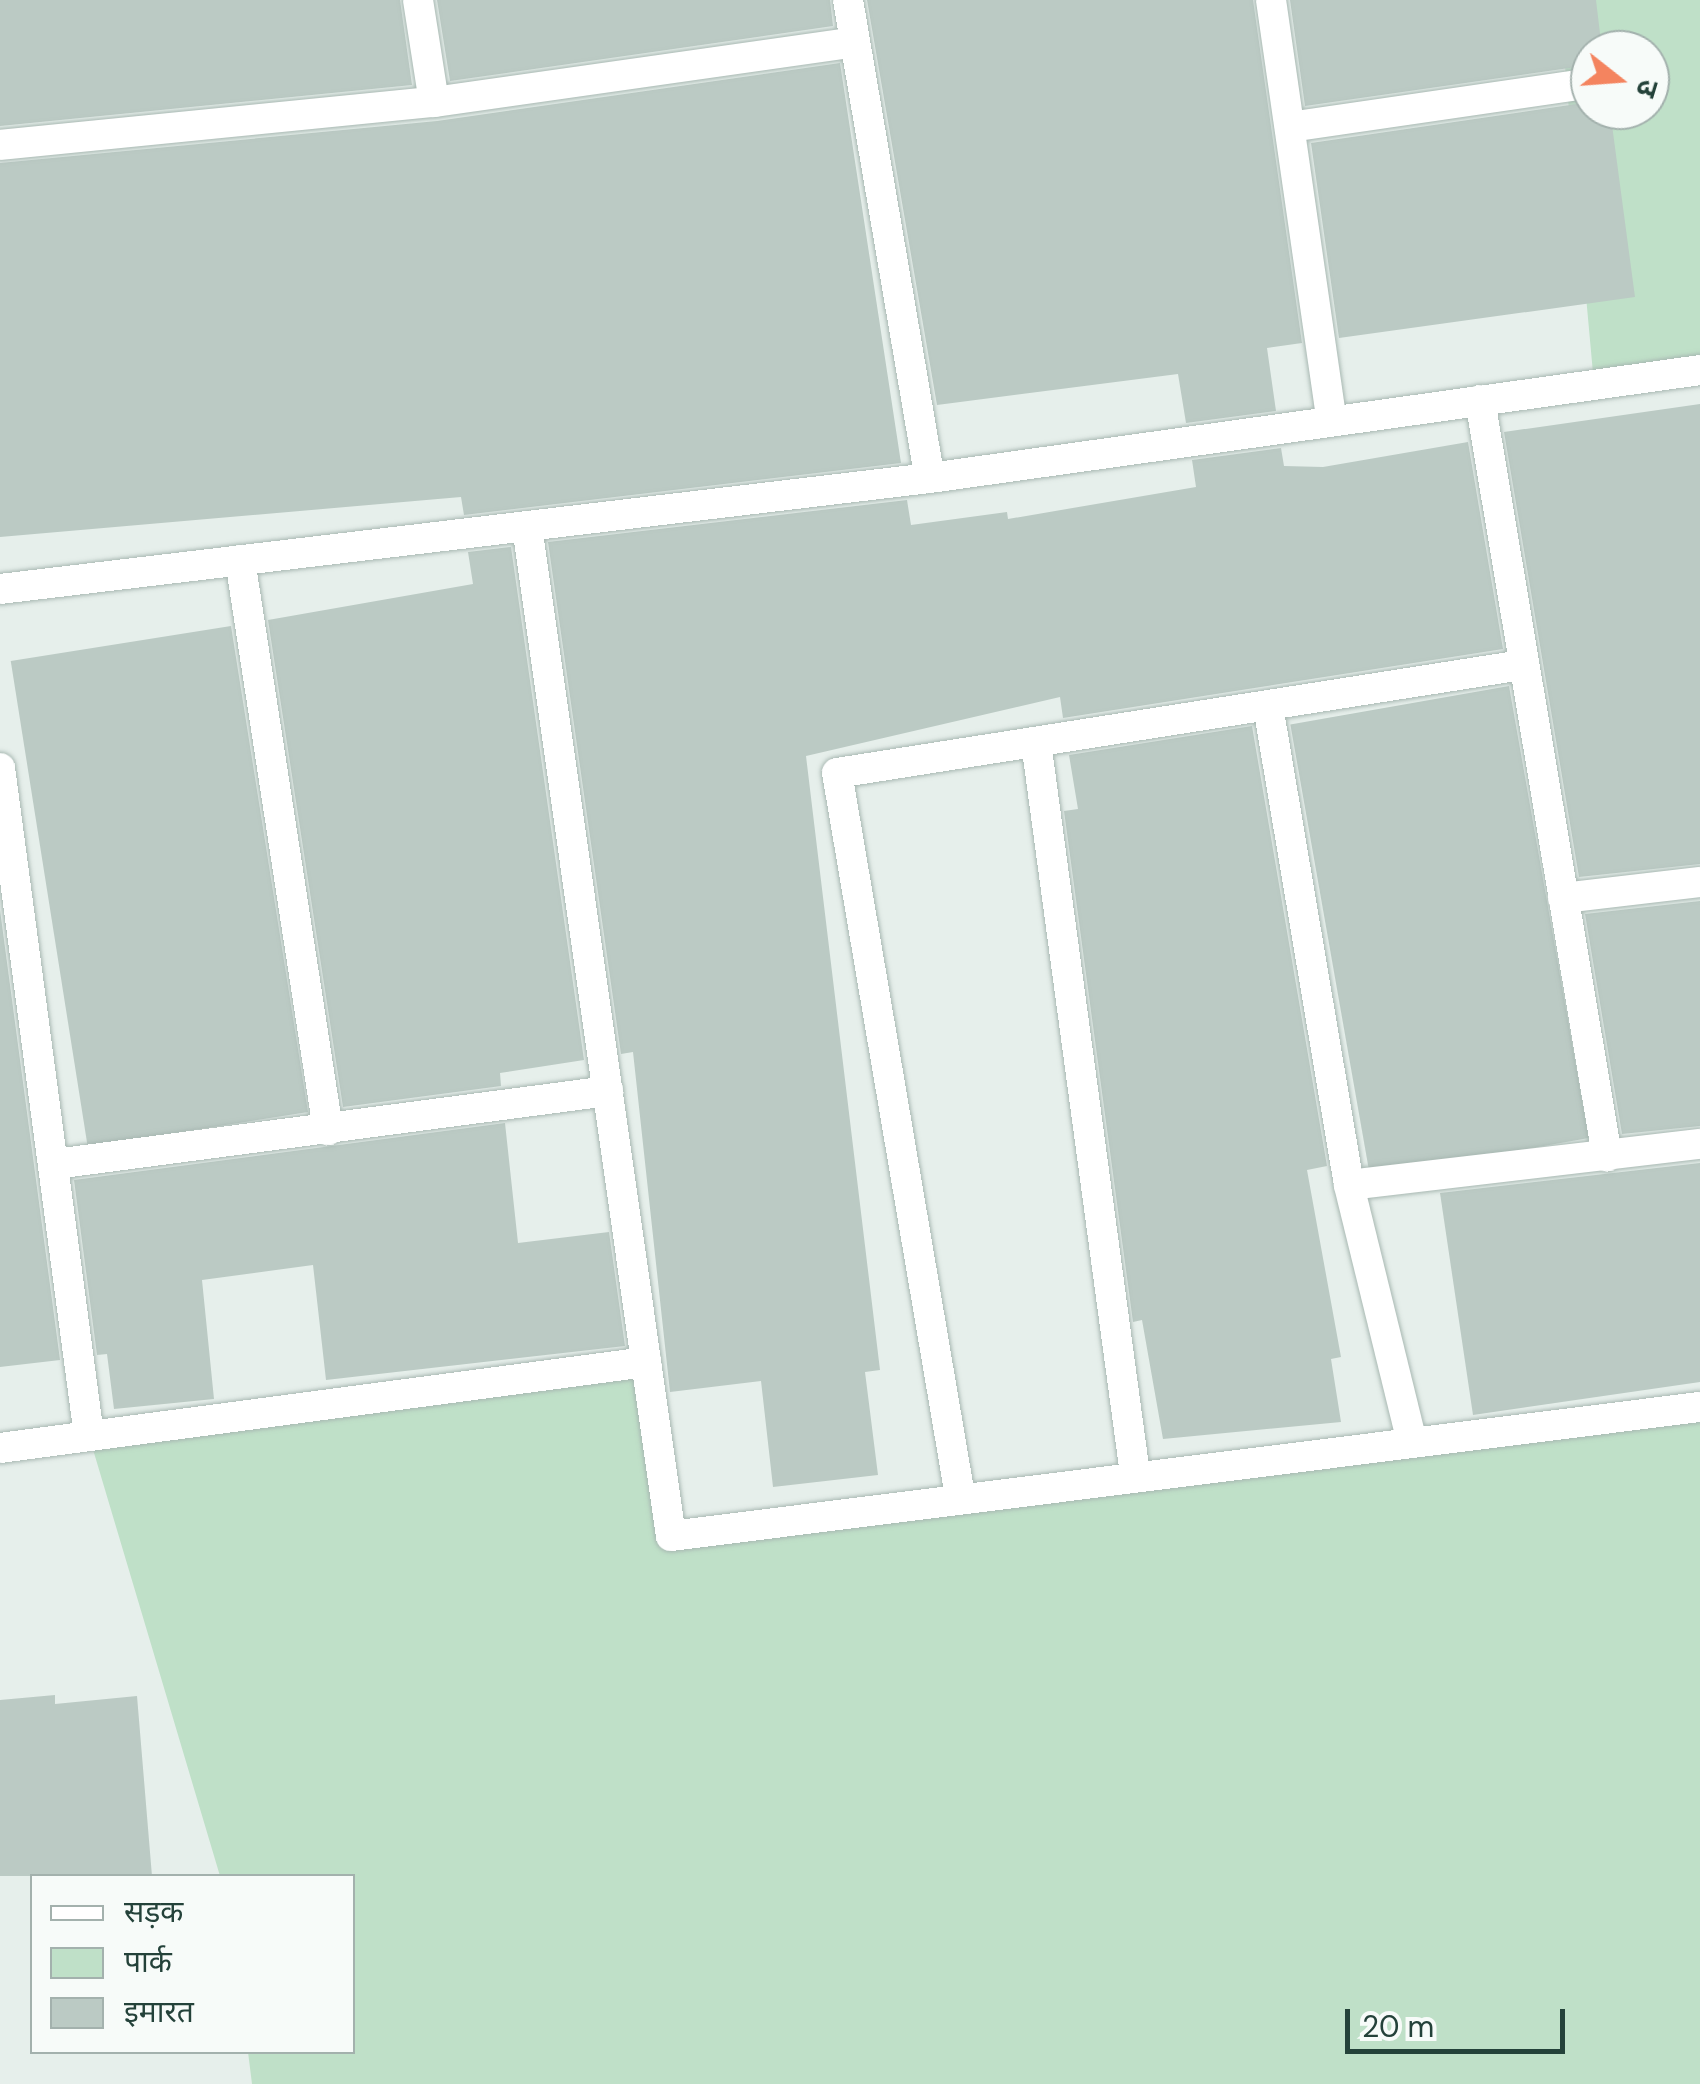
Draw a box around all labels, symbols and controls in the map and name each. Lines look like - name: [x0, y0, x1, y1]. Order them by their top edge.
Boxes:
- north arrow: [1570, 30, 1670, 130]
- text: उ: [1627, 75, 1667, 102]
- legend: [30, 1874, 355, 2054]
- text: सड़क: [124, 1892, 183, 1931]
- text: पार्क: [124, 1942, 172, 1981]
- scale bar: [1350, 1989, 1570, 2051]
- text: इमारत: [124, 1992, 194, 2031]
- text: 20 m: [1362, 2007, 1434, 2046]

